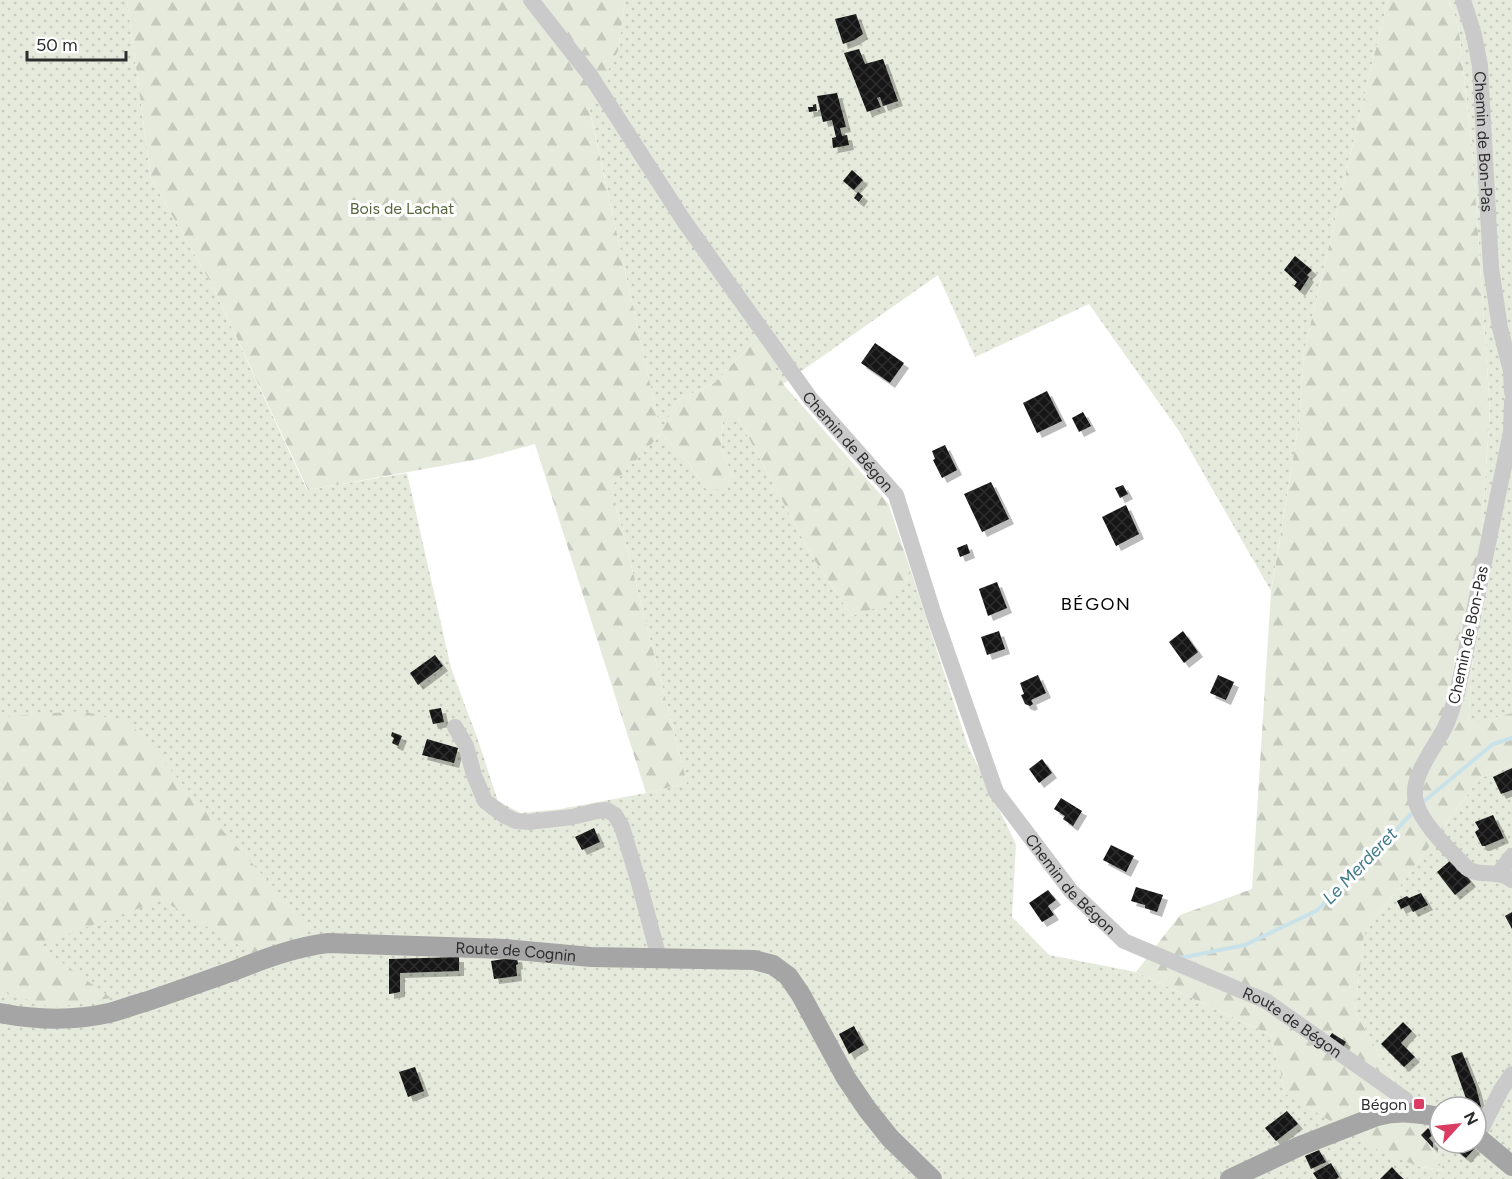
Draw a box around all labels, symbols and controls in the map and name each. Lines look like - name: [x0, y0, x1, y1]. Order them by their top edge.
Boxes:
- scale bar: [27, 24, 126, 62]
- text: 50 m: [36, 34, 78, 56]
- street label: Chemin de Bon-Pas: [1471, 71, 1497, 213]
- park label: Bois de Lachat: [350, 199, 454, 218]
- street label: Chemin de Bégon: [799, 387, 898, 495]
- street label: Chemin de Bon-Pas: [1444, 564, 1492, 706]
- district label: BÉGON: [1061, 593, 1131, 615]
- water label: Le Merderet: [1318, 823, 1402, 909]
- street label: Chemin de Bégon: [1021, 830, 1120, 938]
- street label: Route de Cognin: [455, 938, 577, 965]
- street label: Route de Bégon: [1240, 983, 1346, 1061]
- place label: Bégon: [1361, 1095, 1407, 1114]
- north arrow: [1428, 1095, 1488, 1155]
- marker: Bégon: [1412, 1097, 1426, 1111]
- text: N: [1460, 1109, 1482, 1128]

